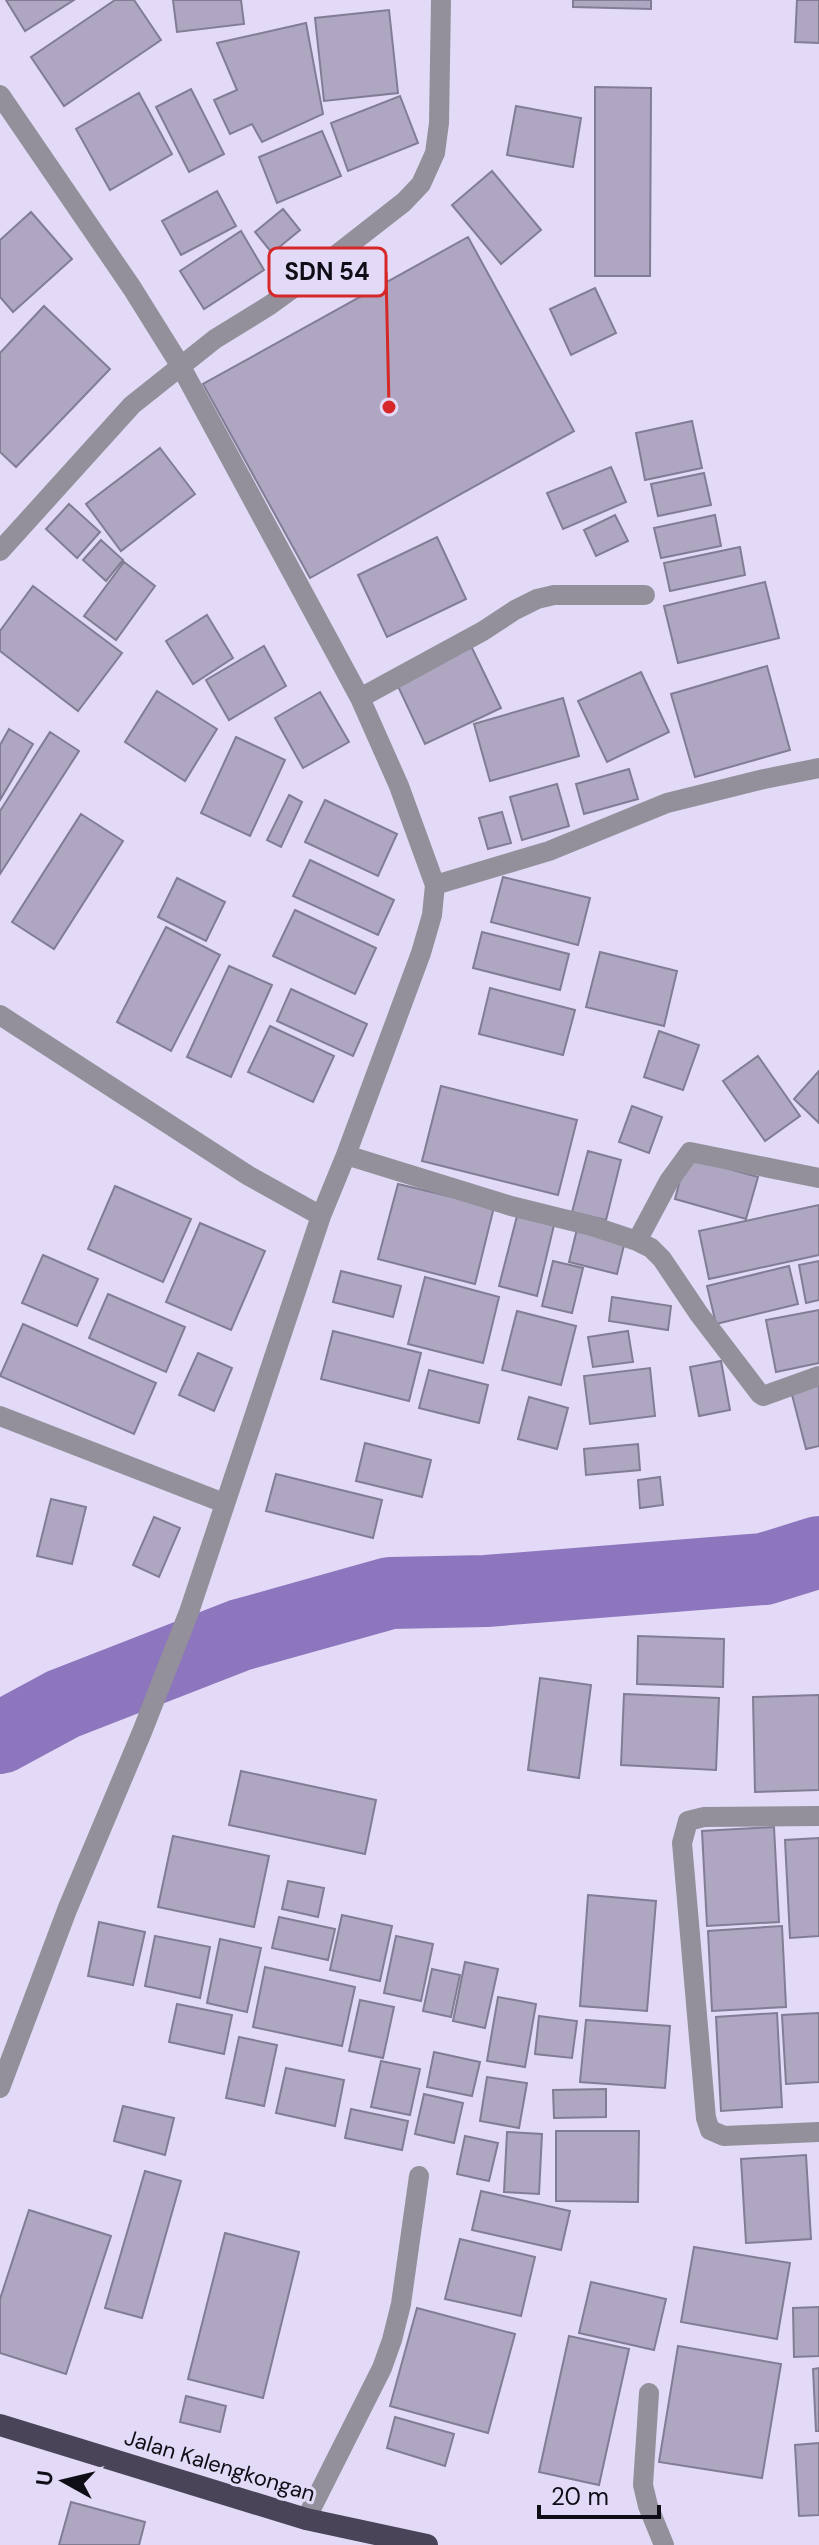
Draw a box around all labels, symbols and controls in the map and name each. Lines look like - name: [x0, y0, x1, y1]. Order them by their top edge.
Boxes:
- callout: SDN 54: [269, 248, 386, 296]
- text: SDN 54: [284, 256, 370, 287]
- street label: Jalan Kalengkongan: [121, 2423, 319, 2508]
- north arrow: [24, 2441, 104, 2521]
- text: U: [29, 2469, 60, 2488]
- scale bar: [539, 2469, 659, 2519]
- text: 20 m: [551, 2481, 609, 2512]

